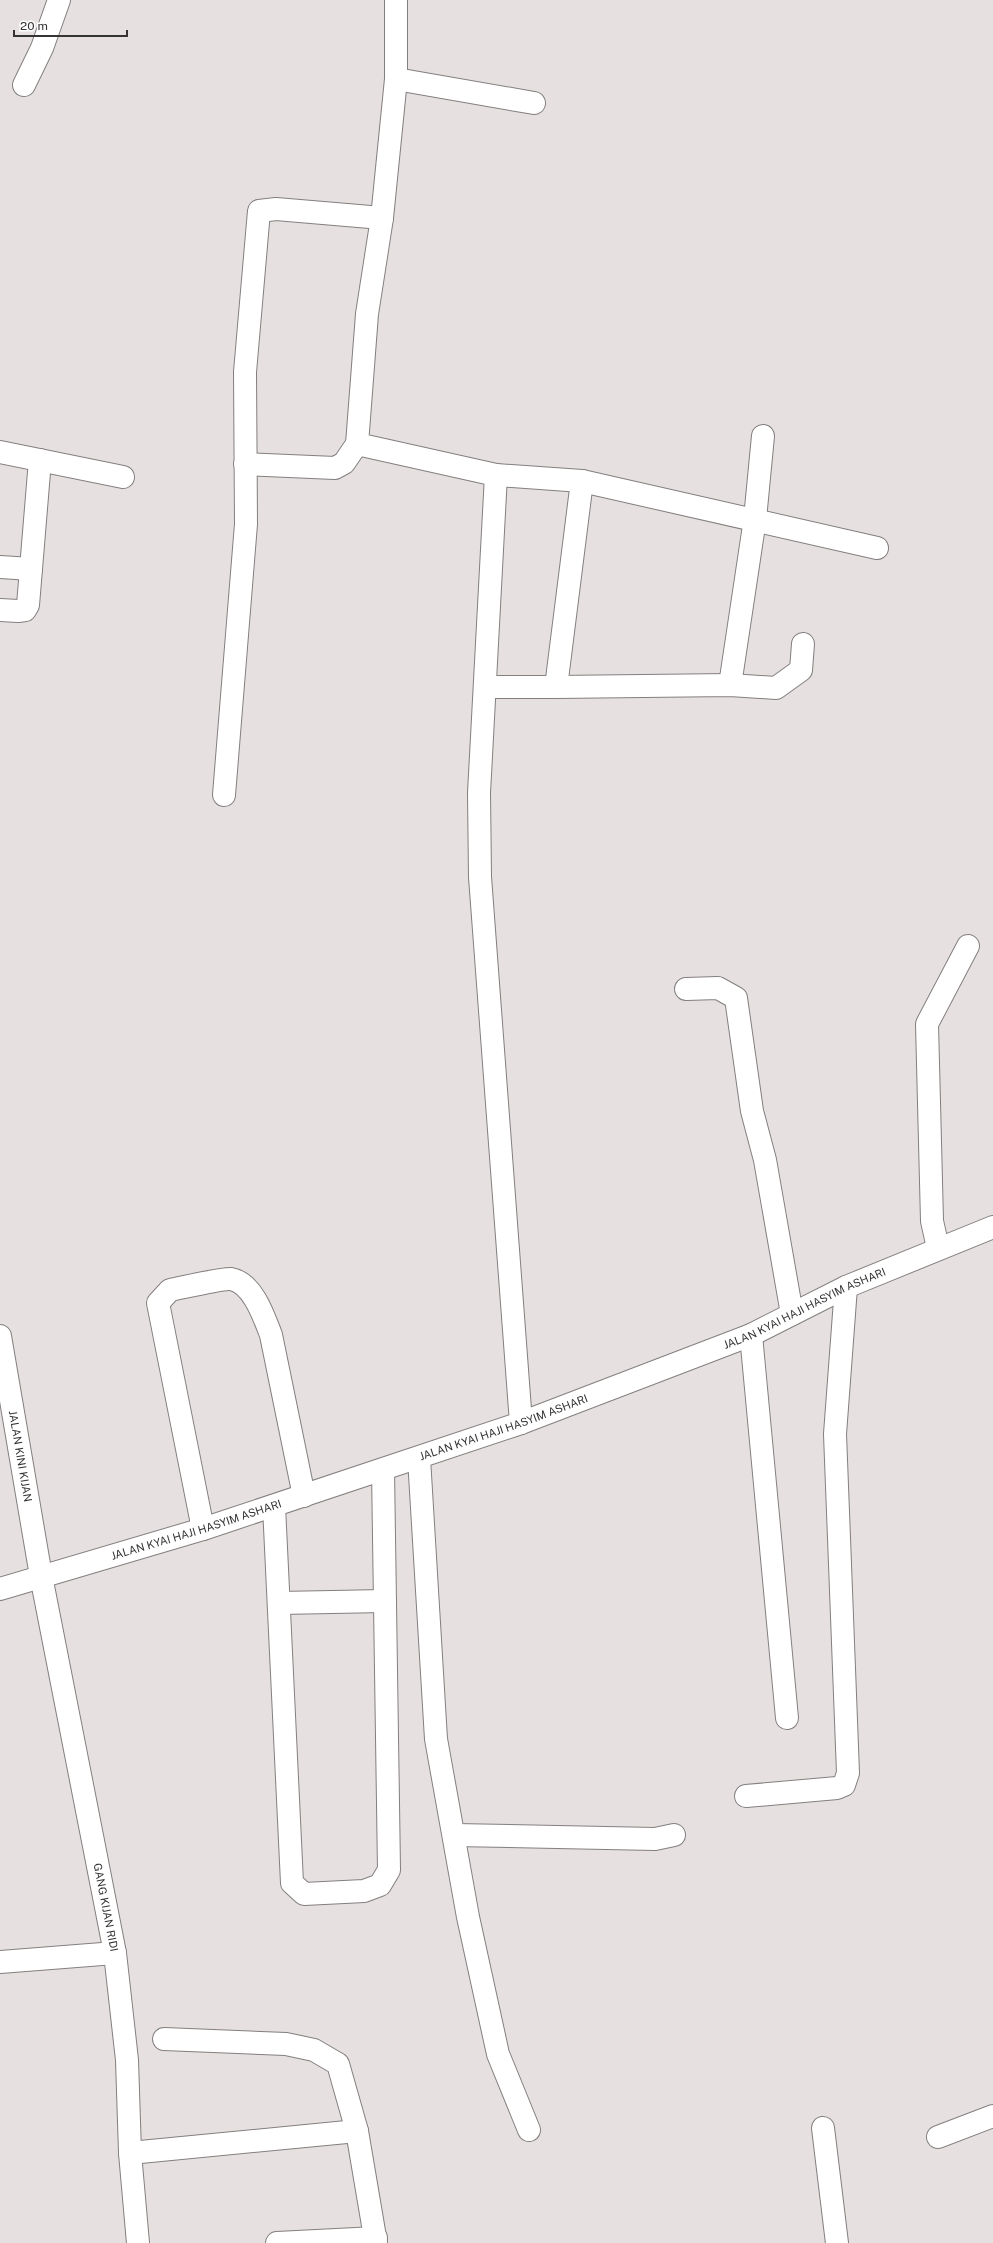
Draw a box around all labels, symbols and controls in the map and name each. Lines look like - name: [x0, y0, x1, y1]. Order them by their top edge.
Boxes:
- scale bar: [14, 12, 127, 38]
- text: 20 m: [20, 19, 48, 33]
- street label: JALAN KYAI HAJI HASYIM ASHARI: [722, 1265, 887, 1351]
- street label: JALAN KYAI HAJI HASYIM ASHARI: [418, 1392, 589, 1462]
- street label: JALAN KINI KIJAN: [7, 1410, 34, 1503]
- street label: JALAN KYAI HAJI HASYIM ASHARI: [110, 1497, 283, 1562]
- street label: GANG KIJAN RIDI: [91, 1862, 121, 1952]

